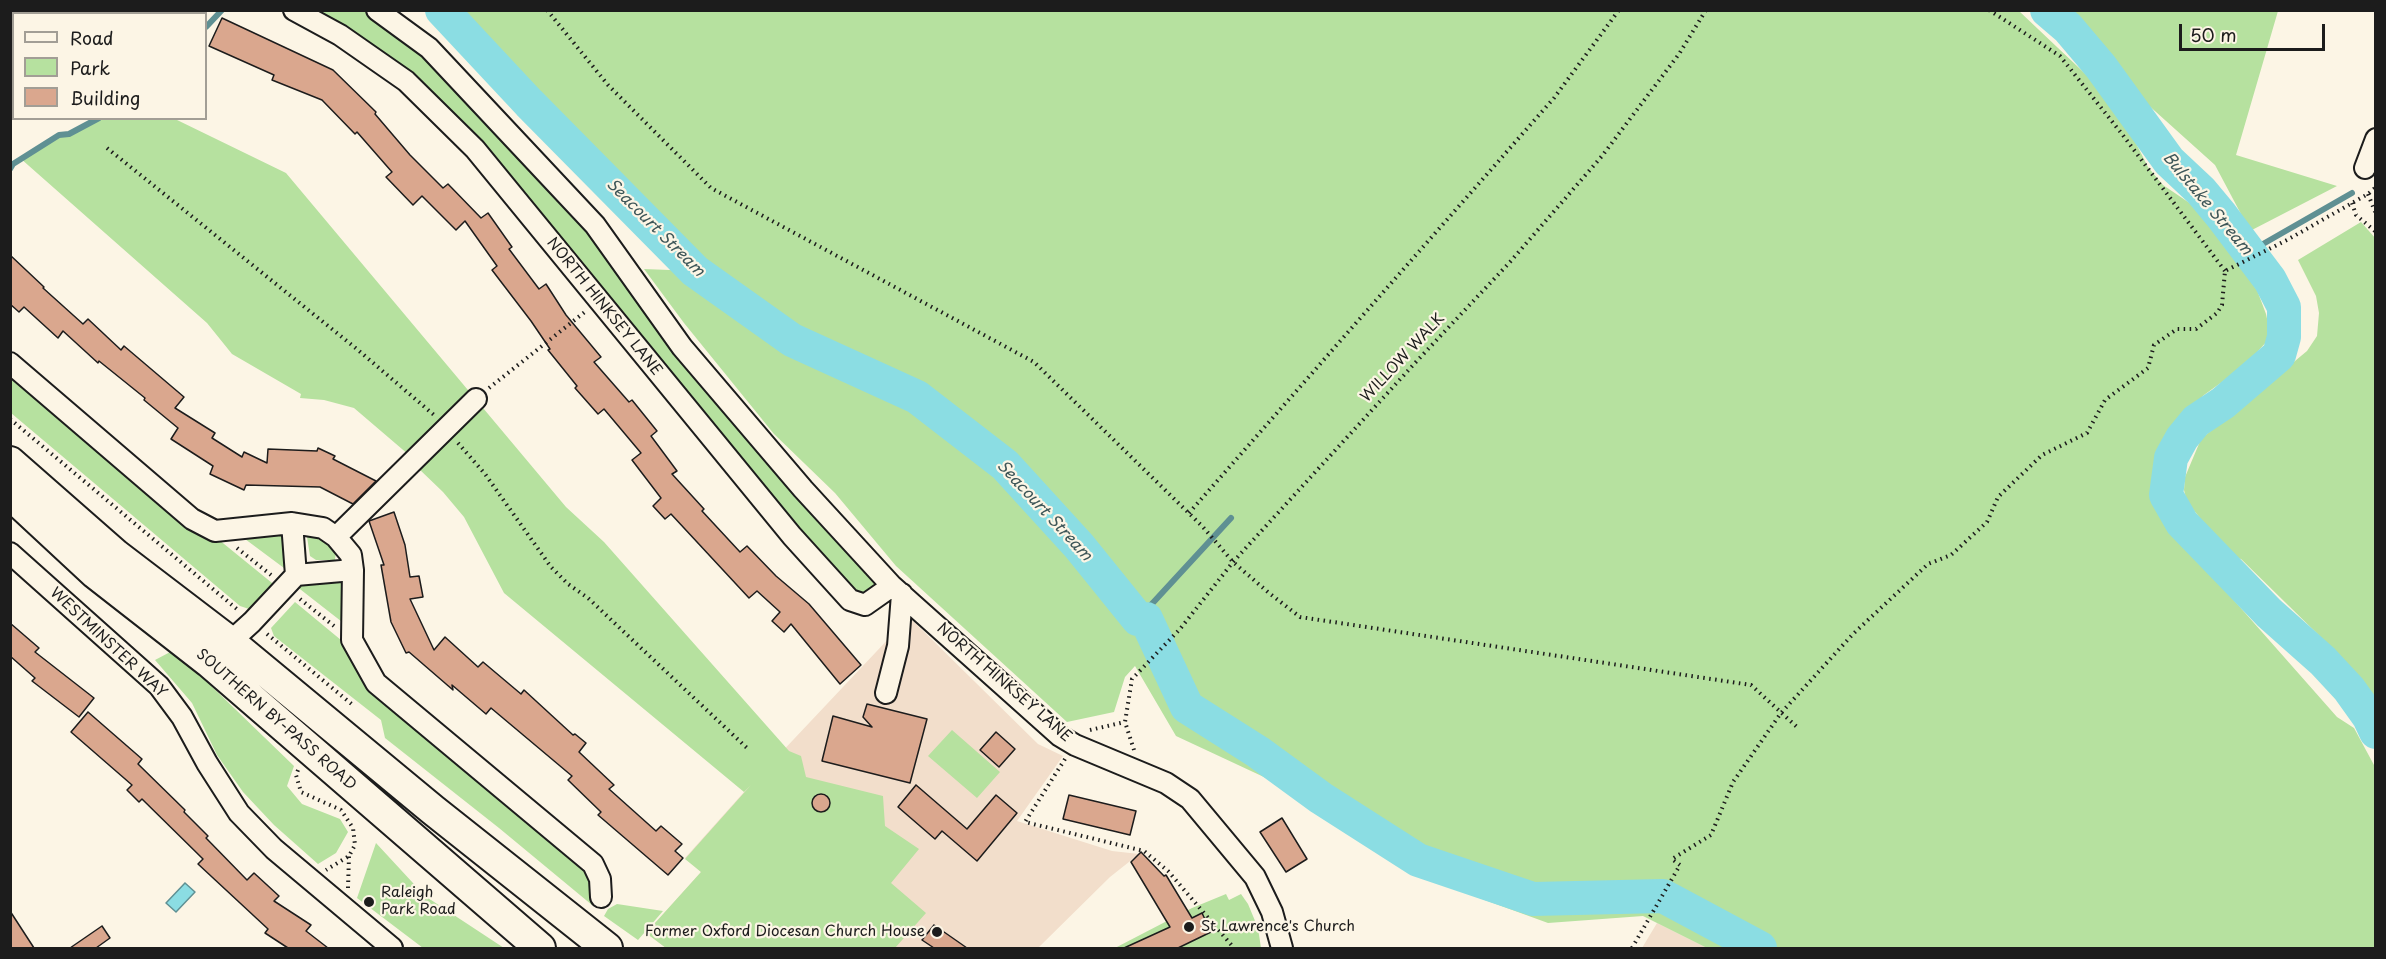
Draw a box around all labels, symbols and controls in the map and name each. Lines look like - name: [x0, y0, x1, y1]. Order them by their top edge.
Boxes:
- legend: [12, 12, 207, 120]
- scale bar: [2182, 12, 2328, 50]
- text: 50 m: [2190, 21, 2237, 48]
- text: Road: [70, 24, 114, 51]
- text: Park: [70, 54, 110, 81]
- text: Building: [70, 84, 140, 111]
- water label: Bulstake Stream: [2159, 149, 2255, 259]
- water label: Seacourt Stream: [602, 175, 708, 281]
- street label: NORTH HINKSEY LANE: [543, 234, 665, 380]
- street label: WILLOW WALK: [1357, 310, 1449, 406]
- water label: Seacourt Stream: [992, 457, 1096, 565]
- street label: WESTMINSTER WAY: [46, 584, 170, 702]
- street label: NORTH HINKSEY LANE: [933, 620, 1075, 746]
- street label: SOUTHERN BY-PASS ROAD: [192, 646, 360, 794]
- place label: Raleigh Park Road: [381, 884, 456, 919]
- marker: Raleigh Park Road: [362, 895, 376, 909]
- place label: St Lawrence's Church: [1201, 918, 1355, 936]
- marker: St Lawrence's Church: [1182, 920, 1196, 934]
- place label: Former Oxford Diocesan Church House: [645, 923, 925, 941]
- marker: Former Oxford Diocesan Church House: [930, 925, 944, 939]

